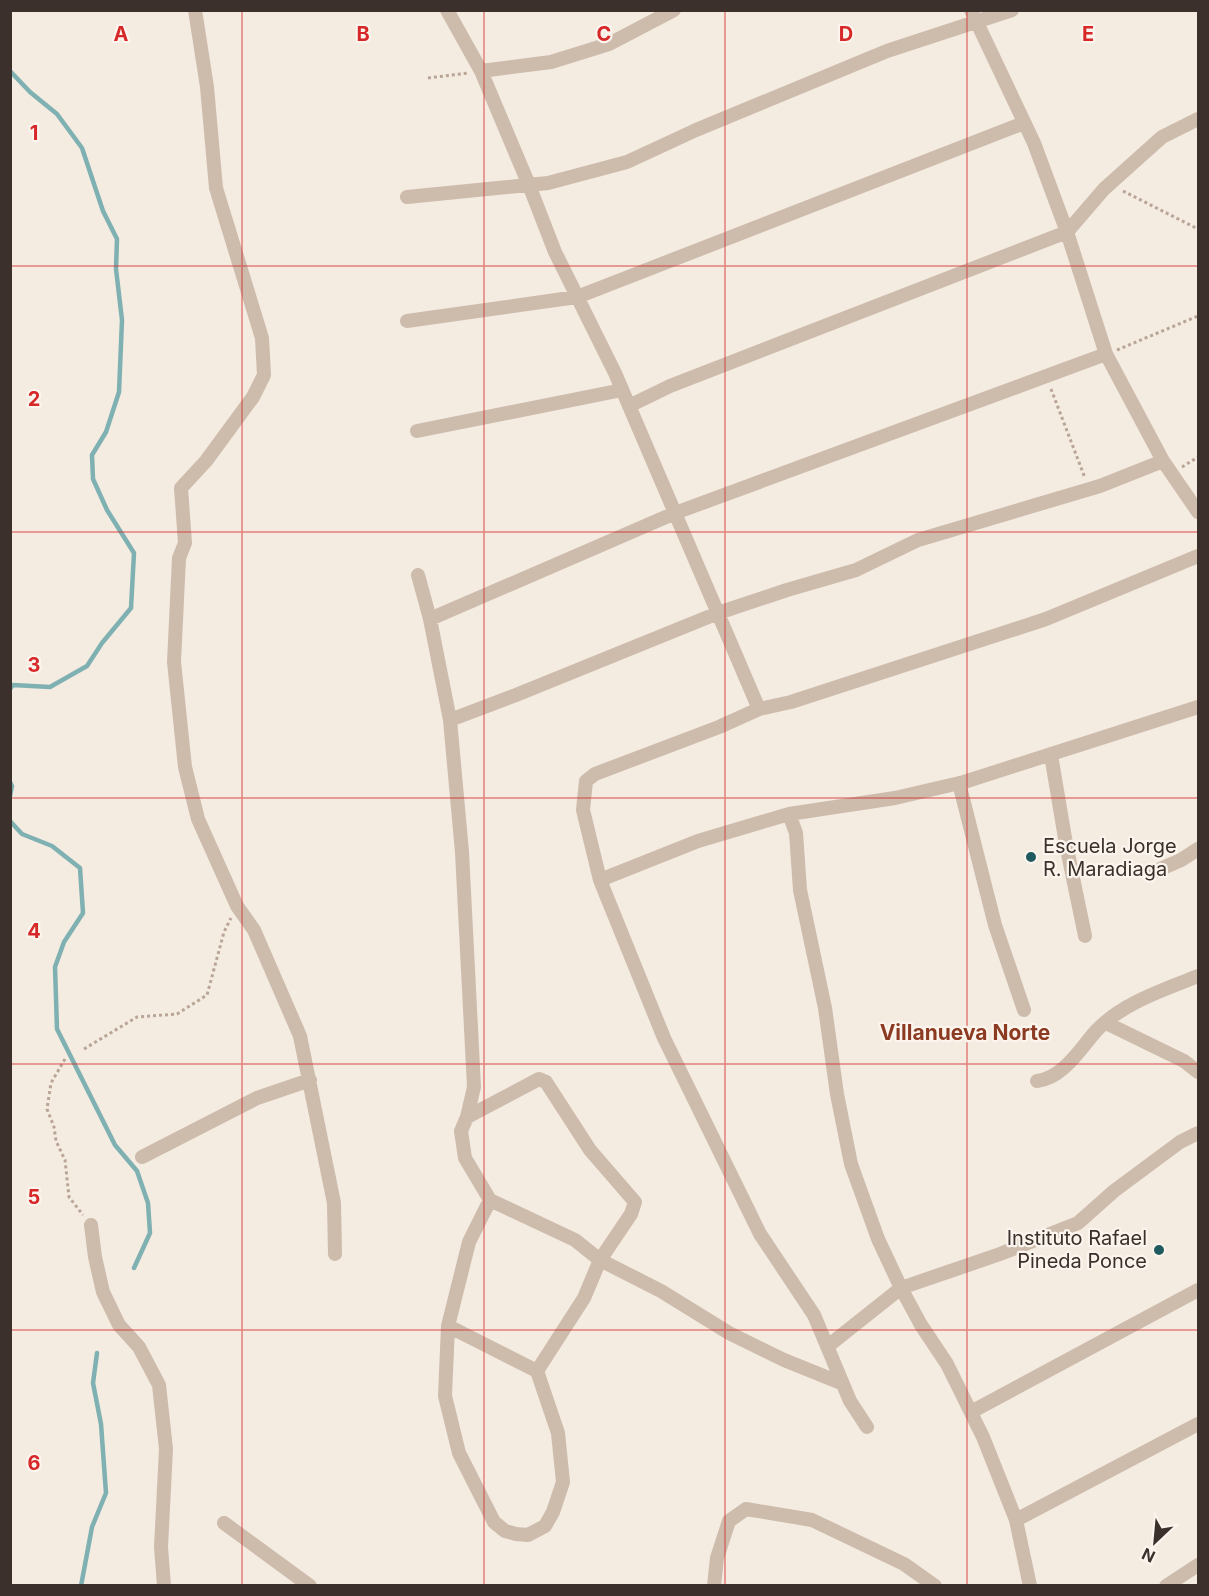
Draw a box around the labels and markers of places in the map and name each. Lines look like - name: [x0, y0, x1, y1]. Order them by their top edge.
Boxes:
- place label: Escuela Jorge R. Maradiaga: [1043, 834, 1177, 881]
- marker: Escuela Jorge R. Maradiaga: [1024, 850, 1038, 864]
- place label: Instituto Rafael Pineda Ponce: [1007, 1226, 1147, 1273]
- marker: Instituto Rafael Pineda Ponce: [1152, 1243, 1166, 1257]

